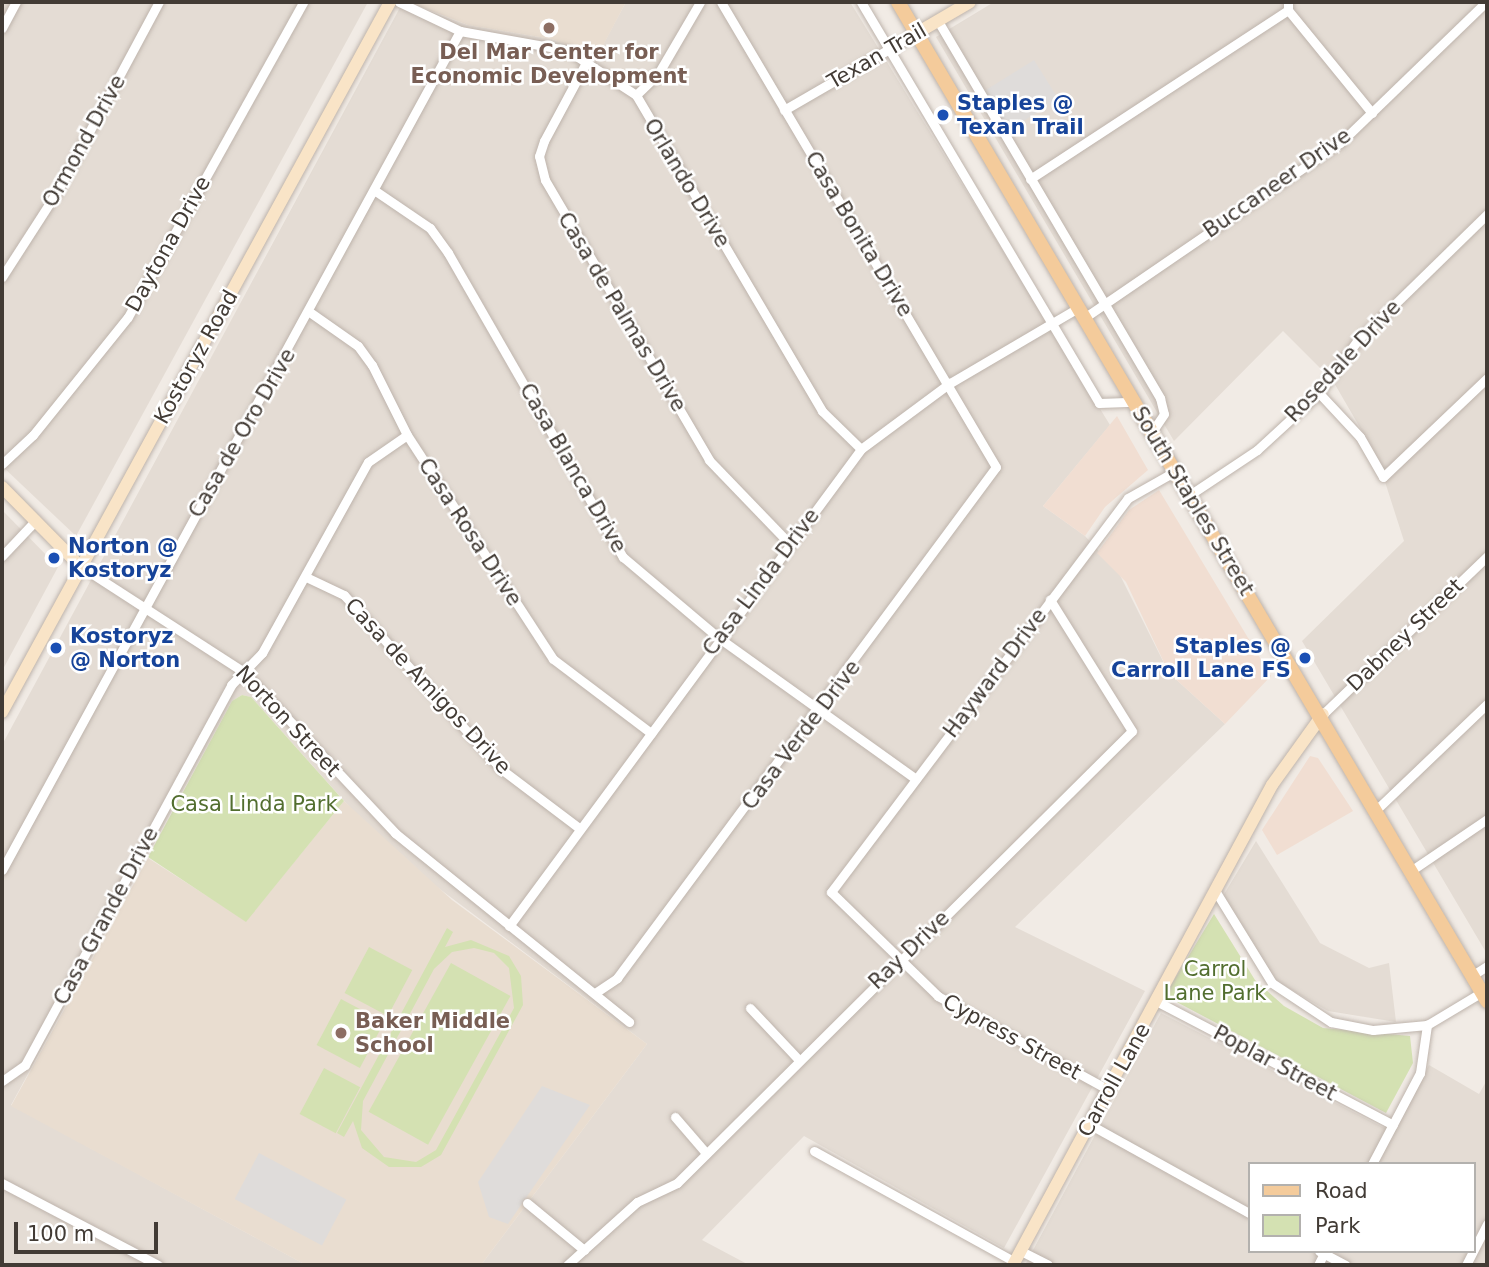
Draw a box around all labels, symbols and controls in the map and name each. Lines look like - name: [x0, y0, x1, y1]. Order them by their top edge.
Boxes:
- street label: Texan Trail: [823, 18, 931, 94]
- marker: Del Mar Center for Economic Development: [541, 20, 557, 36]
- place label: Del Mar Center for Economic Development: [411, 39, 687, 89]
- street label: Ormond Drive: [37, 70, 131, 212]
- place label: Staples @ Texan Trail: [957, 90, 1084, 140]
- marker: Staples @ Texan Trail: [935, 107, 951, 123]
- street label: Orlando Drive: [639, 114, 735, 252]
- street label: Buccaneer Drive: [1198, 123, 1356, 243]
- street label: Casa Bonita Drive: [800, 147, 918, 321]
- street label: Daytona Drive: [120, 172, 216, 316]
- street label: Casa de Palmas Drive: [552, 208, 692, 416]
- street label: Kostoryz Road: [149, 286, 243, 428]
- street label: Rosedale Drive: [1280, 295, 1406, 427]
- street label: Casa de Oro Drive: [183, 344, 301, 522]
- street label: Casa Blanca Drive: [514, 379, 632, 557]
- street label: South Staples Street: [1127, 402, 1259, 600]
- street label: Casa Rosa Drive: [413, 453, 527, 611]
- street label: Casa Linda Drive: [697, 503, 825, 661]
- place label: Norton @ Kostoryz: [68, 533, 178, 583]
- marker: Norton @ Kostoryz: [46, 550, 62, 566]
- street label: Dabney Street: [1342, 573, 1468, 697]
- street label: Casa de Amigos Drive: [340, 593, 516, 779]
- street label: Hayward Drive: [938, 603, 1052, 743]
- place label: Kostoryz @ Norton: [70, 623, 180, 673]
- place label: Staples @ Carroll Lane FS: [1111, 633, 1291, 683]
- marker: Kostoryz @ Norton: [48, 640, 64, 656]
- marker: Staples @ Carroll Lane FS: [1297, 650, 1313, 666]
- street label: Casa Verde Drive: [737, 655, 865, 815]
- street label: Norton Street: [230, 660, 346, 782]
- park label: Casa Linda Park: [170, 791, 338, 817]
- street label: Casa Grande Drive: [48, 823, 164, 1009]
- street label: Ray Drive: [864, 905, 954, 995]
- park label: Carrol Lane Park: [1164, 956, 1266, 1006]
- street label: Cypress Street: [939, 989, 1085, 1085]
- place label: Baker Middle School: [355, 1008, 510, 1058]
- street label: Carroll Lane: [1072, 1019, 1156, 1141]
- street label: Poplar Street: [1209, 1020, 1341, 1106]
- marker: Baker Middle School: [333, 1025, 349, 1041]
- legend: [1248, 1162, 1475, 1253]
- text: Road: [1315, 1179, 1368, 1203]
- scale bar: [18, 1208, 161, 1252]
- text: Park: [1315, 1214, 1360, 1238]
- text: 100 m: [27, 1222, 94, 1246]

